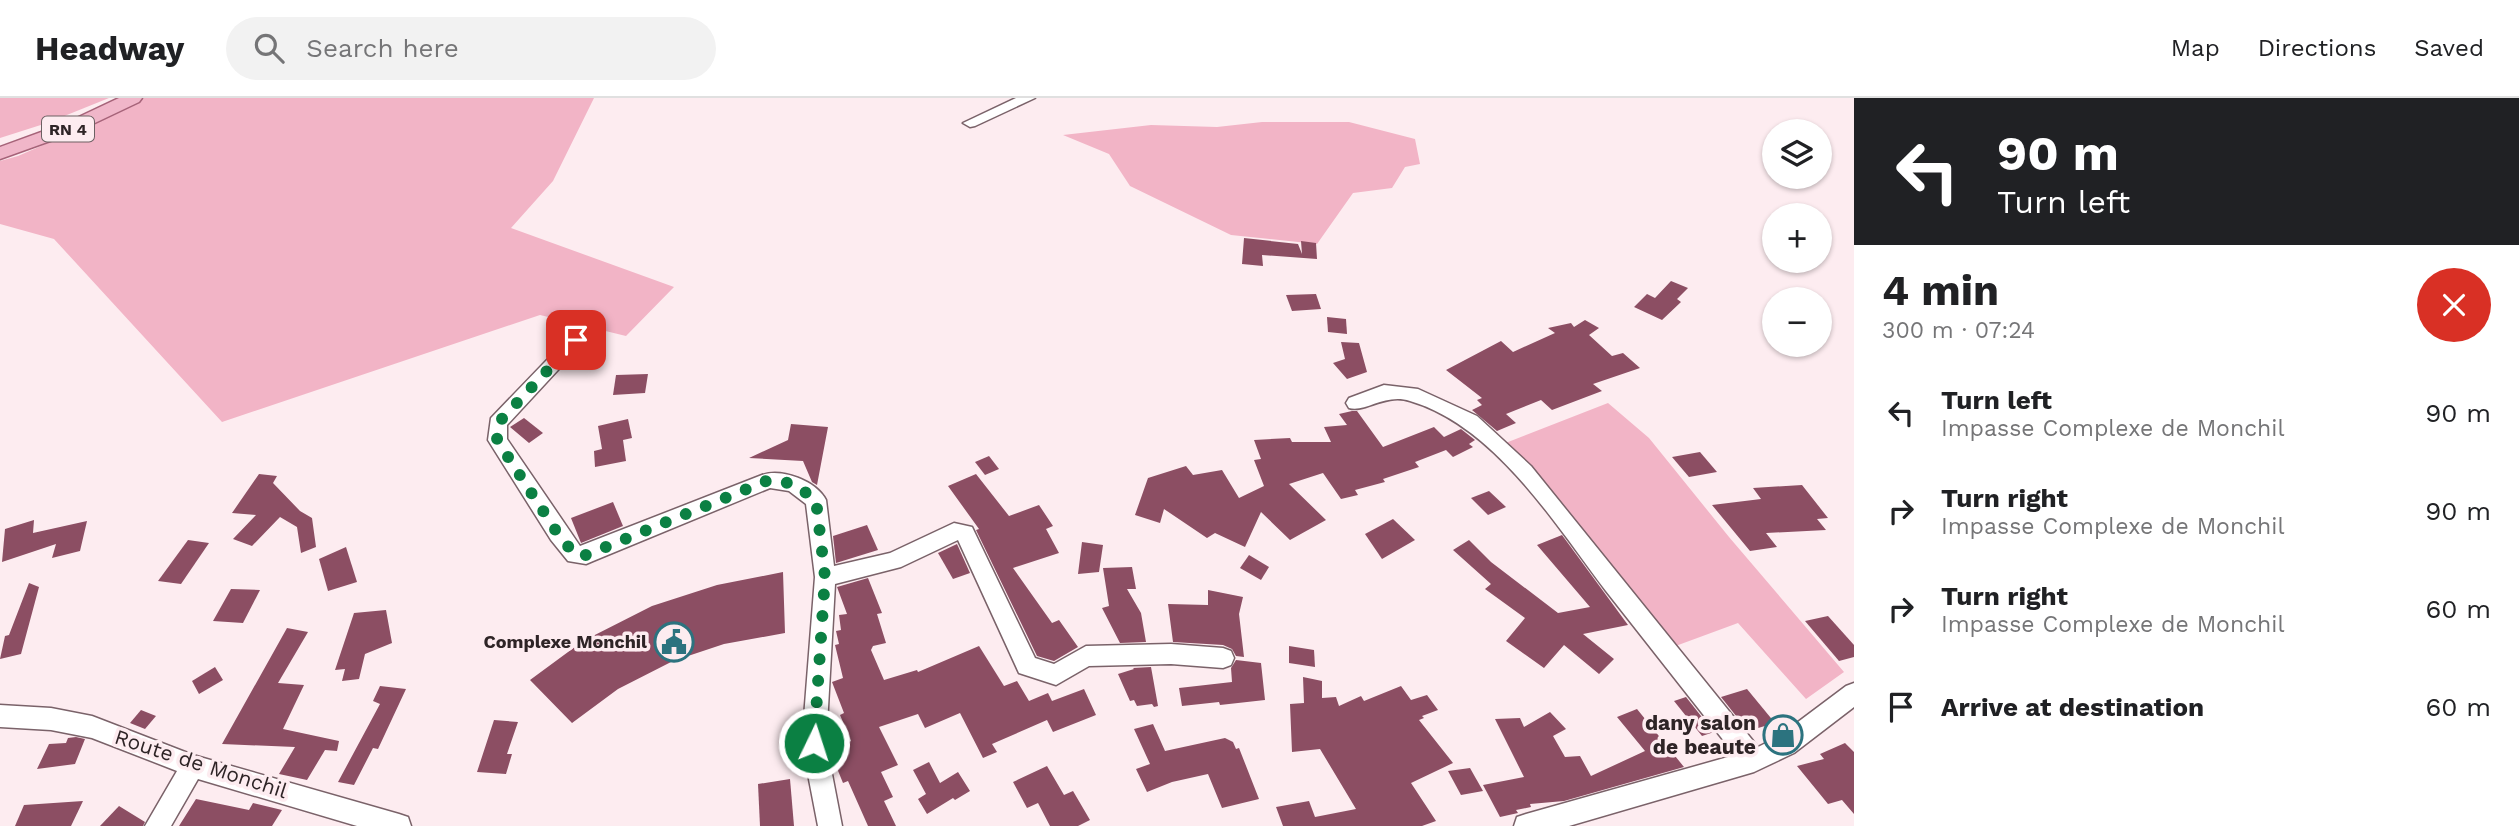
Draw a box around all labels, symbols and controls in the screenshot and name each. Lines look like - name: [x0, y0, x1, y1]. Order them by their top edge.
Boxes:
- search box: [226, 17, 716, 80]
- text: Headway: [35, 29, 184, 68]
- icon: search: [250, 29, 288, 67]
- text: Search here: [306, 33, 459, 63]
- text: Map: [2171, 34, 2220, 62]
- text: Directions: [2258, 34, 2376, 62]
- text: Saved: [2414, 34, 2484, 62]
- road number: RN 4: [42, 117, 94, 142]
- map controls: [1762, 119, 1832, 357]
- button: layers: [1762, 119, 1832, 189]
- text: 90 m: [1997, 124, 2119, 182]
- icon: left: [1882, 126, 1973, 217]
- text: Turn left: [1997, 183, 2130, 221]
- button: +: [1762, 203, 1832, 273]
- text: 4 min: [1882, 266, 1999, 315]
- button: close: [2417, 268, 2491, 342]
- button: −: [1762, 287, 1832, 357]
- pin: [546, 310, 606, 370]
- text: 300 m · 07:24: [1882, 317, 2035, 344]
- icon: arrive: [557, 321, 595, 359]
- text: Turn left: [1941, 385, 2052, 415]
- icon: left: [1882, 394, 1920, 432]
- text: 90 m: [2425, 398, 2491, 428]
- text: Impasse Complexe de Monchil: [1941, 415, 2284, 442]
- text: Turn right: [1941, 483, 2068, 513]
- icon: right: [1882, 492, 1920, 530]
- text: 90 m: [2425, 496, 2491, 526]
- text: Impasse Complexe de Monchil: [1941, 513, 2284, 540]
- text: Turn right: [1941, 581, 2068, 611]
- icon: right: [1882, 590, 1920, 628]
- text: 60 m: [2425, 594, 2491, 624]
- text: Impasse Complexe de Monchil: [1941, 611, 2284, 638]
- public building icon: Complexe Monchil: [653, 621, 695, 663]
- place label: Complexe Monchil: [483, 631, 647, 652]
- icon: arrive: [1882, 688, 1920, 726]
- text: Arrive at destination: [1941, 692, 2204, 722]
- text: 60 m: [2425, 692, 2491, 722]
- position arrow: [777, 706, 851, 780]
- place label: dany salon de beaute: [1645, 710, 1756, 759]
- shop icon: dany salon de beaute: [1762, 714, 1804, 756]
- street label: Route de Monchil: [112, 724, 291, 803]

